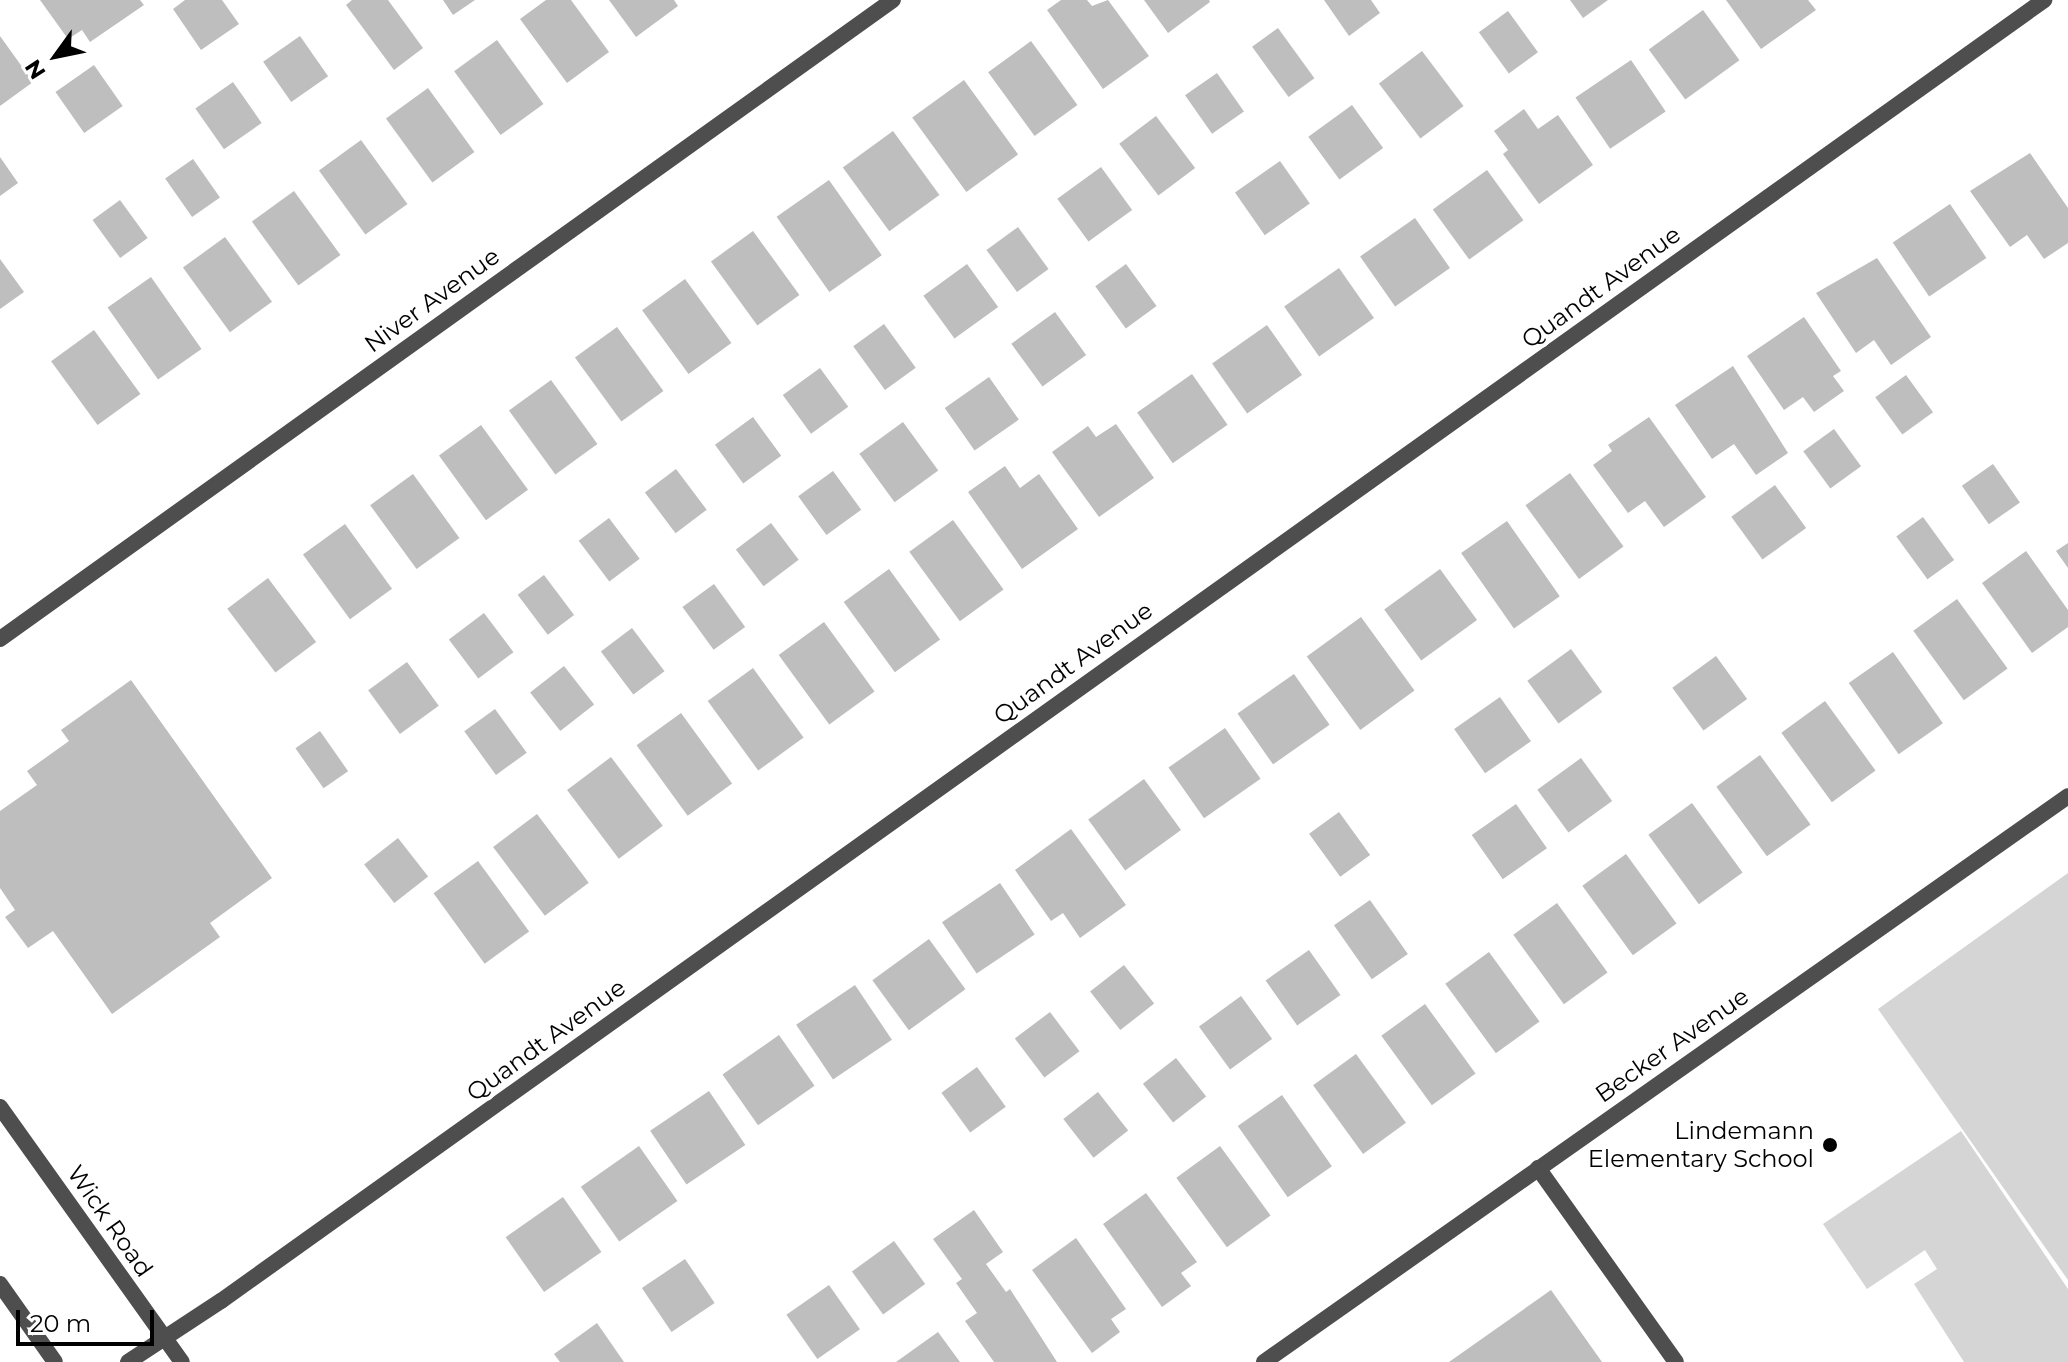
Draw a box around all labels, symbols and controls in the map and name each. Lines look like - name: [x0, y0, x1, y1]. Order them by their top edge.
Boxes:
- north arrow: [16, 16, 96, 96]
- text: N: [19, 55, 52, 84]
- street label: Quandt Avenue: [1516, 220, 1686, 354]
- street label: Niver Avenue: [359, 241, 505, 359]
- street label: Quandt Avenue: [988, 596, 1158, 730]
- street label: Quandt Avenue: [461, 973, 631, 1107]
- street label: Becker Avenue: [1590, 981, 1754, 1109]
- place label: Lindemann Elementary School: [1588, 1117, 1814, 1173]
- marker: Lindemann Elementary School: [1821, 1136, 1839, 1154]
- street label: Wick Road: [61, 1160, 159, 1282]
- scale bar: [20, 1294, 158, 1344]
- text: 20 m: [30, 1309, 91, 1338]

